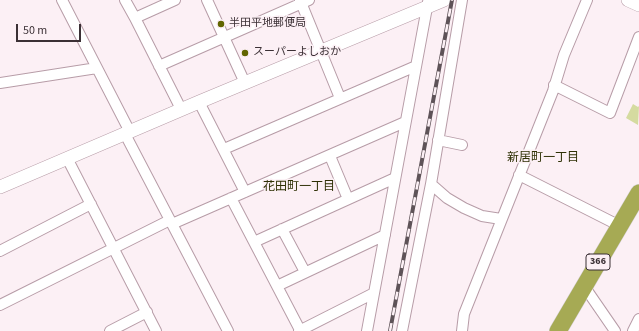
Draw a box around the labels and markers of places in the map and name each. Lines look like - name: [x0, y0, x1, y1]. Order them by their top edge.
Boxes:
- place label: 半田平地郵便局: [229, 17, 306, 31]
- marker: 半田平地郵便局: [216, 19, 226, 29]
- place label: スーパーよしおか: [253, 46, 341, 60]
- marker: スーパーよしおか: [240, 48, 250, 58]

